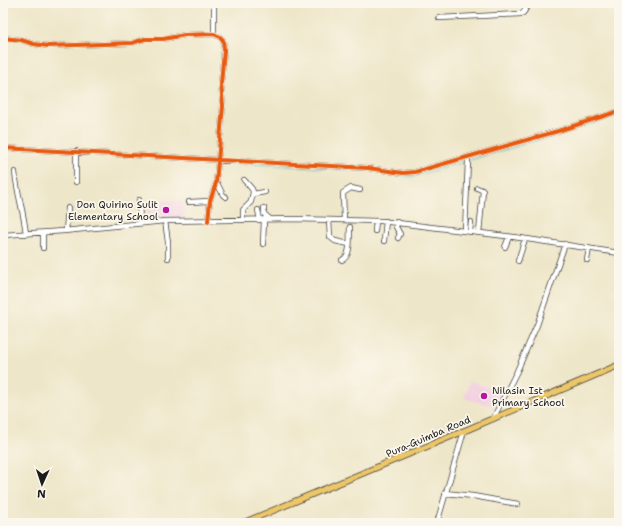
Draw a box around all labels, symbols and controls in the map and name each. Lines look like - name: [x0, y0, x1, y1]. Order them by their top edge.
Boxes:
- place label: Don Quirino Sulit Elementary School: [68, 198, 158, 223]
- marker: Don Quirino Sulit Elementary School: [161, 205, 171, 215]
- place label: Nilasin Ist Primary School: [492, 384, 564, 409]
- marker: Nilasin Ist Primary School: [479, 391, 489, 401]
- street label: Pura-Guimba Road: [384, 412, 473, 460]
- north arrow: [22, 464, 62, 504]
- text: N: [36, 486, 46, 501]

